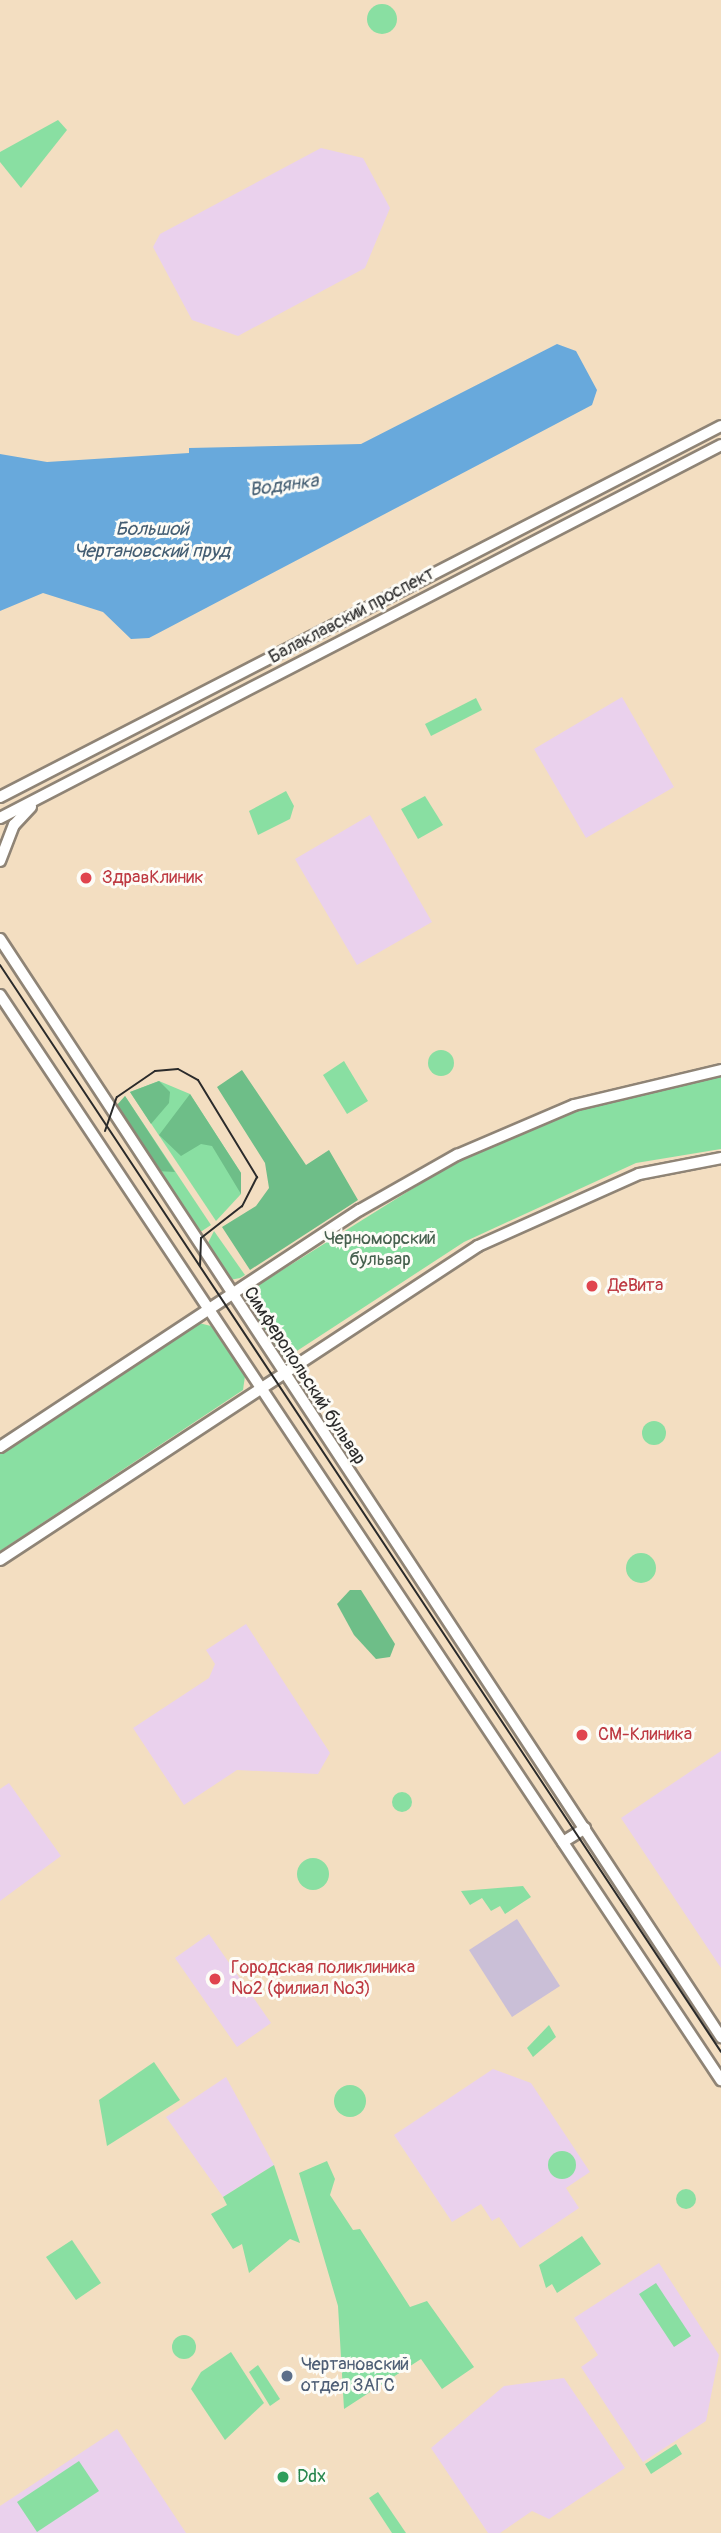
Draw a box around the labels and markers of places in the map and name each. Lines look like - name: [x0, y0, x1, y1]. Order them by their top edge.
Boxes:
- place label: ЗдравКлиник: [102, 867, 203, 889]
- marker: ЗдравКлиник: [76, 868, 96, 888]
- place label: ДеВита: [608, 1275, 663, 1297]
- marker: ДеВита: [582, 1276, 602, 1296]
- place label: СМ-Клиника: [598, 1724, 692, 1746]
- marker: СМ-Клиника: [572, 1725, 592, 1745]
- place label: Городская поликлиника №2 (филиал №3): [231, 1958, 415, 2000]
- marker: Городская поликлиника №2 (филиал №3): [205, 1969, 225, 1989]
- place label: Чертановский отдел ЗАГС: [301, 2355, 409, 2398]
- marker: Чертановский отдел ЗАГС: [279, 2368, 295, 2384]
- place label: Ddx: [297, 2466, 326, 2488]
- marker: Ddx: [275, 2469, 291, 2485]

